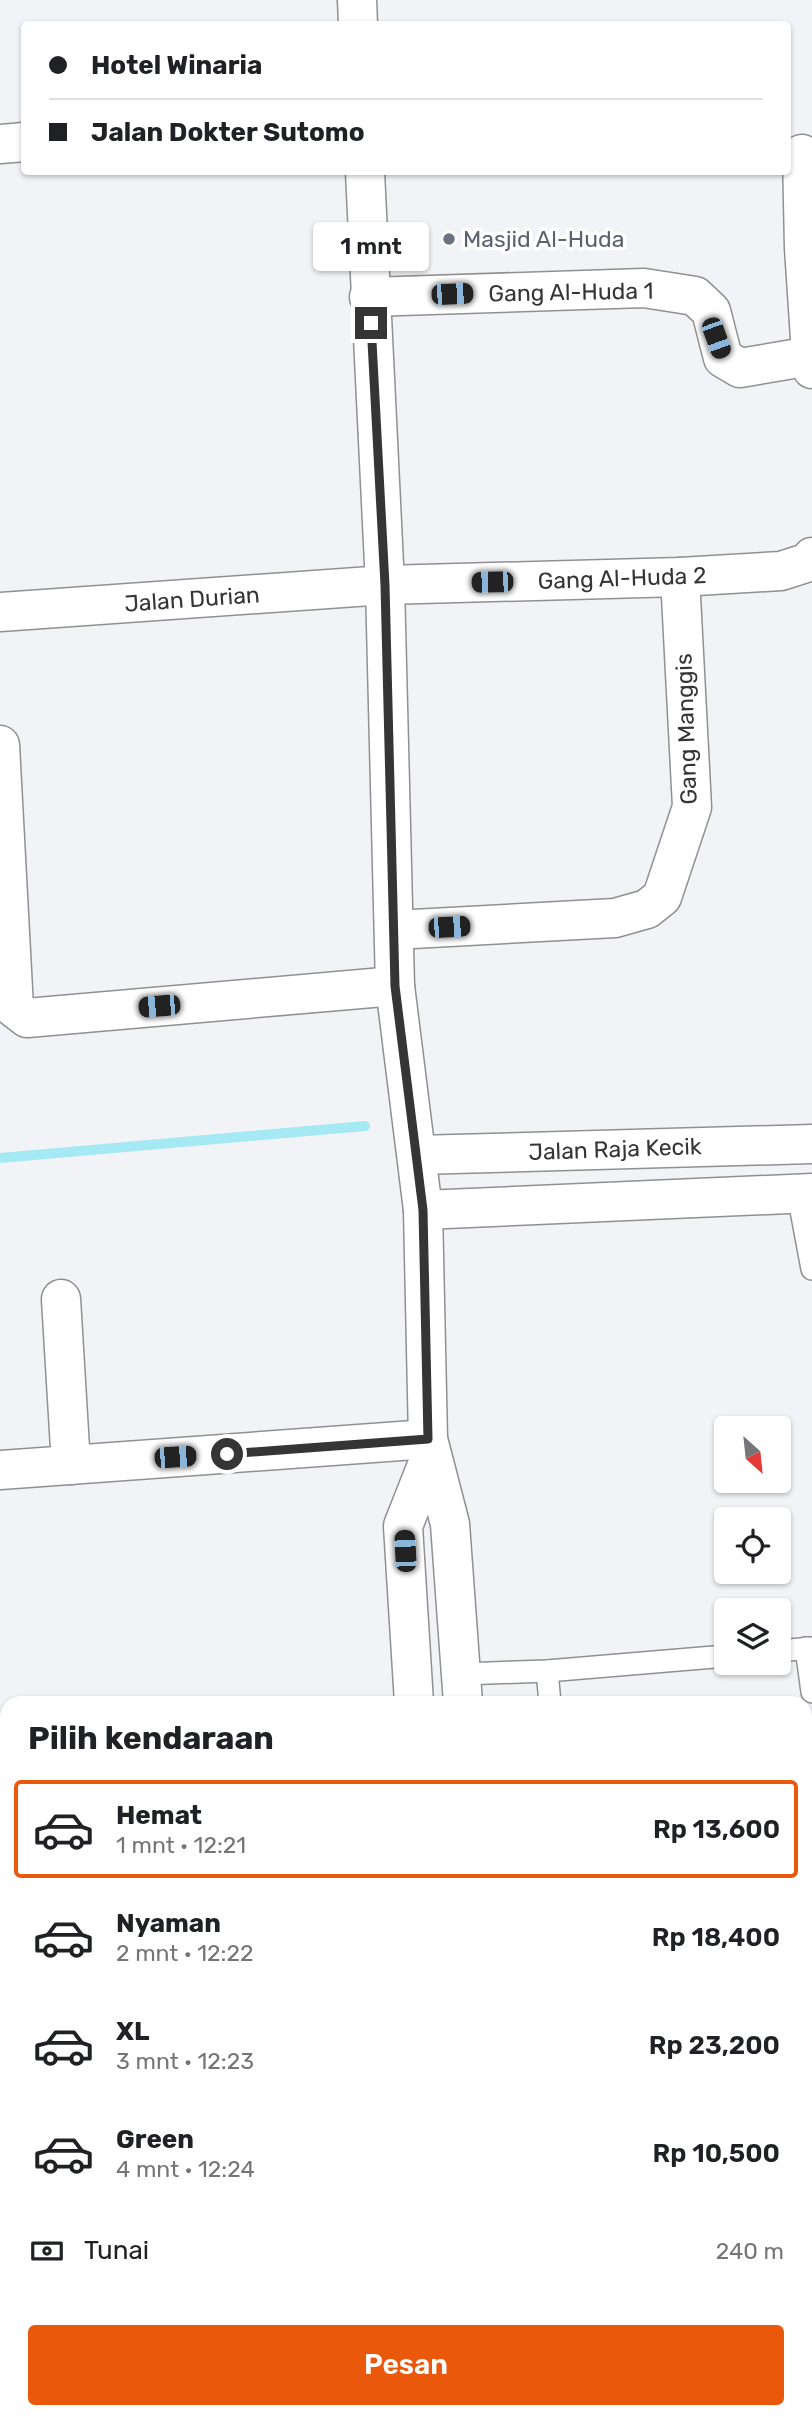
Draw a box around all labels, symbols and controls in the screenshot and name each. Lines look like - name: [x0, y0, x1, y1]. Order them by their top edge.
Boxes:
- text: Hotel Winaria: [91, 50, 262, 81]
- text: Jalan Dokter Sutomo: [91, 117, 365, 148]
- callout: 1 mnt: [313, 222, 429, 270]
- place label: Masjid Al-Huda: [463, 225, 624, 253]
- marker: Masjid Al-Huda: [441, 231, 457, 247]
- text: 1 mnt: [340, 232, 402, 260]
- street label: Gang Al-Huda 1: [488, 277, 654, 307]
- car: [431, 283, 474, 305]
- route end: [355, 307, 387, 339]
- car: [699, 315, 734, 361]
- street label: Gang Al-Huda 2: [537, 561, 707, 595]
- car: [471, 571, 514, 593]
- street label: Jalan Durian: [123, 580, 261, 618]
- street label: Gang Manggis: [669, 653, 703, 805]
- car: [428, 915, 471, 939]
- car: [138, 994, 181, 1018]
- street label: Jalan Raja Kecik: [528, 1132, 702, 1166]
- north arrow: [714, 1416, 791, 1493]
- map controls: [714, 1416, 791, 1675]
- route start: [211, 1438, 243, 1470]
- car: [154, 1445, 197, 1469]
- button: locate: [714, 1507, 791, 1584]
- car: [394, 1529, 417, 1573]
- button: layers: [714, 1598, 791, 1675]
- text: Pilih kendaraan: [28, 1719, 274, 1757]
- icon: car: [32, 1798, 95, 1861]
- text: Hemat: [116, 1800, 202, 1831]
- text: Rp 13,600: [653, 1814, 780, 1845]
- text: 1 mnt · 12:21: [116, 1831, 246, 1859]
- icon: car: [32, 1906, 95, 1969]
- text: Nyaman: [116, 1908, 221, 1939]
- text: Rp 18,400: [652, 1922, 780, 1953]
- text: 2 mnt · 12:22: [116, 1939, 253, 1967]
- icon: car: [32, 2014, 95, 2077]
- text: XL: [116, 2016, 149, 2047]
- text: Rp 23,200: [649, 2030, 780, 2061]
- text: 3 mnt · 12:23: [116, 2047, 254, 2075]
- icon: car: [32, 2122, 95, 2185]
- text: Green: [116, 2124, 194, 2155]
- text: Rp 10,500: [653, 2138, 780, 2169]
- text: 4 mnt · 12:24: [116, 2155, 255, 2183]
- icon: cash: [28, 2232, 66, 2270]
- text: Tunai: [84, 2235, 149, 2266]
- text: 240 m: [716, 2237, 784, 2265]
- button: Pesan: [28, 2325, 784, 2405]

